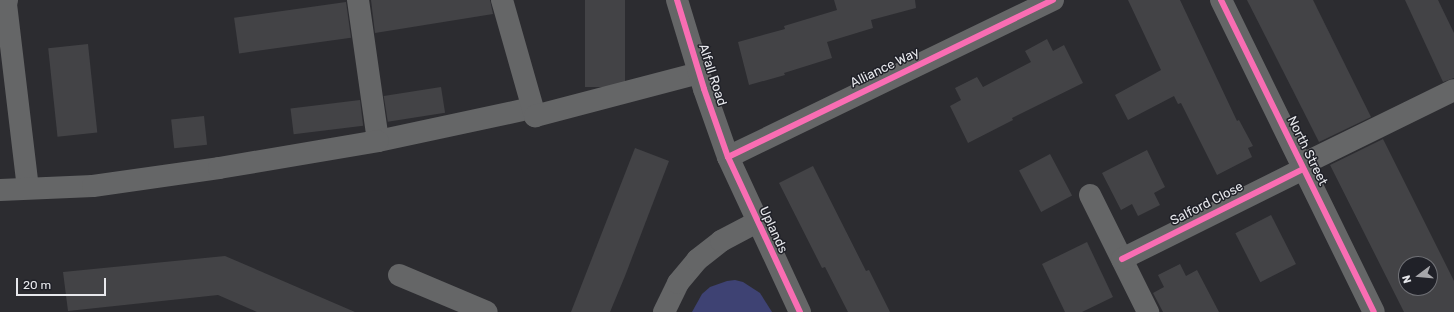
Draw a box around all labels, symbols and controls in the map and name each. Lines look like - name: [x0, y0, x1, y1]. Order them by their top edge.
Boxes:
- street label: Alfall Road: [695, 42, 729, 108]
- street label: Alliance Way: [848, 45, 922, 91]
- street label: North Street: [1284, 114, 1330, 188]
- street label: Salford Close: [1168, 179, 1246, 229]
- street label: Uplands: [755, 204, 791, 256]
- north arrow: [1398, 256, 1438, 296]
- scale bar: [18, 270, 108, 296]
- text: N: [1400, 274, 1414, 285]
- text: 20 m: [23, 278, 51, 292]

